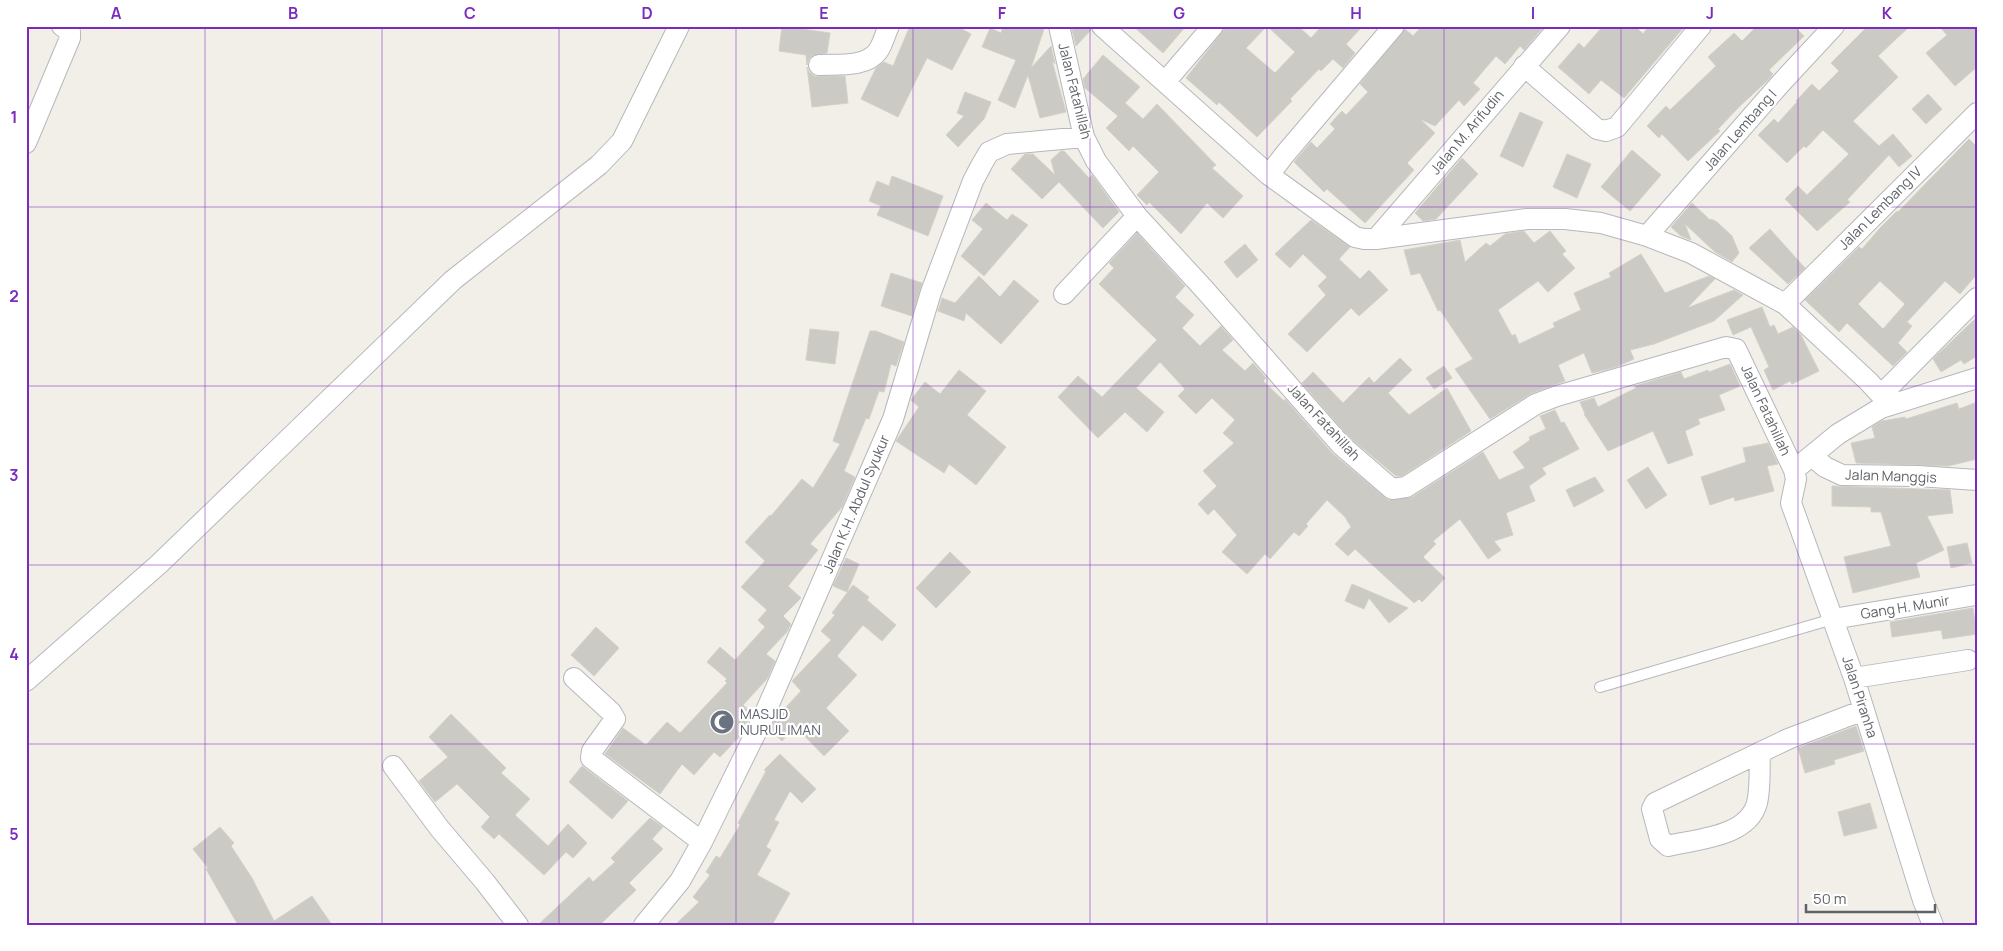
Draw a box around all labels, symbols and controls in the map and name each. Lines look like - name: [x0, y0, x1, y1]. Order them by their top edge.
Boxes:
- text: A: [111, 2, 122, 24]
- text: B: [288, 2, 298, 24]
- text: C: [464, 2, 476, 24]
- text: D: [641, 2, 653, 24]
- text: E: [819, 2, 829, 24]
- text: F: [998, 2, 1007, 24]
- text: G: [1173, 2, 1185, 24]
- text: H: [1350, 2, 1362, 24]
- text: I: [1531, 2, 1535, 24]
- text: J: [1706, 2, 1714, 24]
- text: K: [1882, 2, 1893, 24]
- street label: Jalan Fatahillah: [1054, 41, 1097, 141]
- street label: Jalan M. Arifudin: [1426, 85, 1508, 178]
- street label: Jalan Lembang I: [1699, 85, 1780, 174]
- text: 1: [10, 106, 18, 128]
- street label: Jalan Lembang IV: [1834, 161, 1926, 253]
- text: 2: [9, 285, 19, 307]
- street label: Jalan Fatahillah: [1737, 361, 1796, 458]
- street label: Jalan Fatahillah: [1284, 379, 1365, 464]
- street label: Jalan K.H. Abdul Syukur: [818, 432, 893, 576]
- text: 3: [9, 464, 19, 486]
- street label: Jalan Manggis: [1845, 464, 1937, 487]
- street label: Gang H. Munir: [1859, 590, 1951, 623]
- text: 4: [9, 643, 19, 665]
- street label: Jalan Piranha: [1838, 653, 1883, 740]
- place label: MASJID NURUL IMAN: [740, 704, 821, 739]
- mosque icon: MASJID NURUL IMAN: [709, 709, 735, 735]
- text: 5: [9, 823, 19, 845]
- scale bar: [1806, 881, 1934, 913]
- text: 50 m: [1813, 888, 1847, 909]

